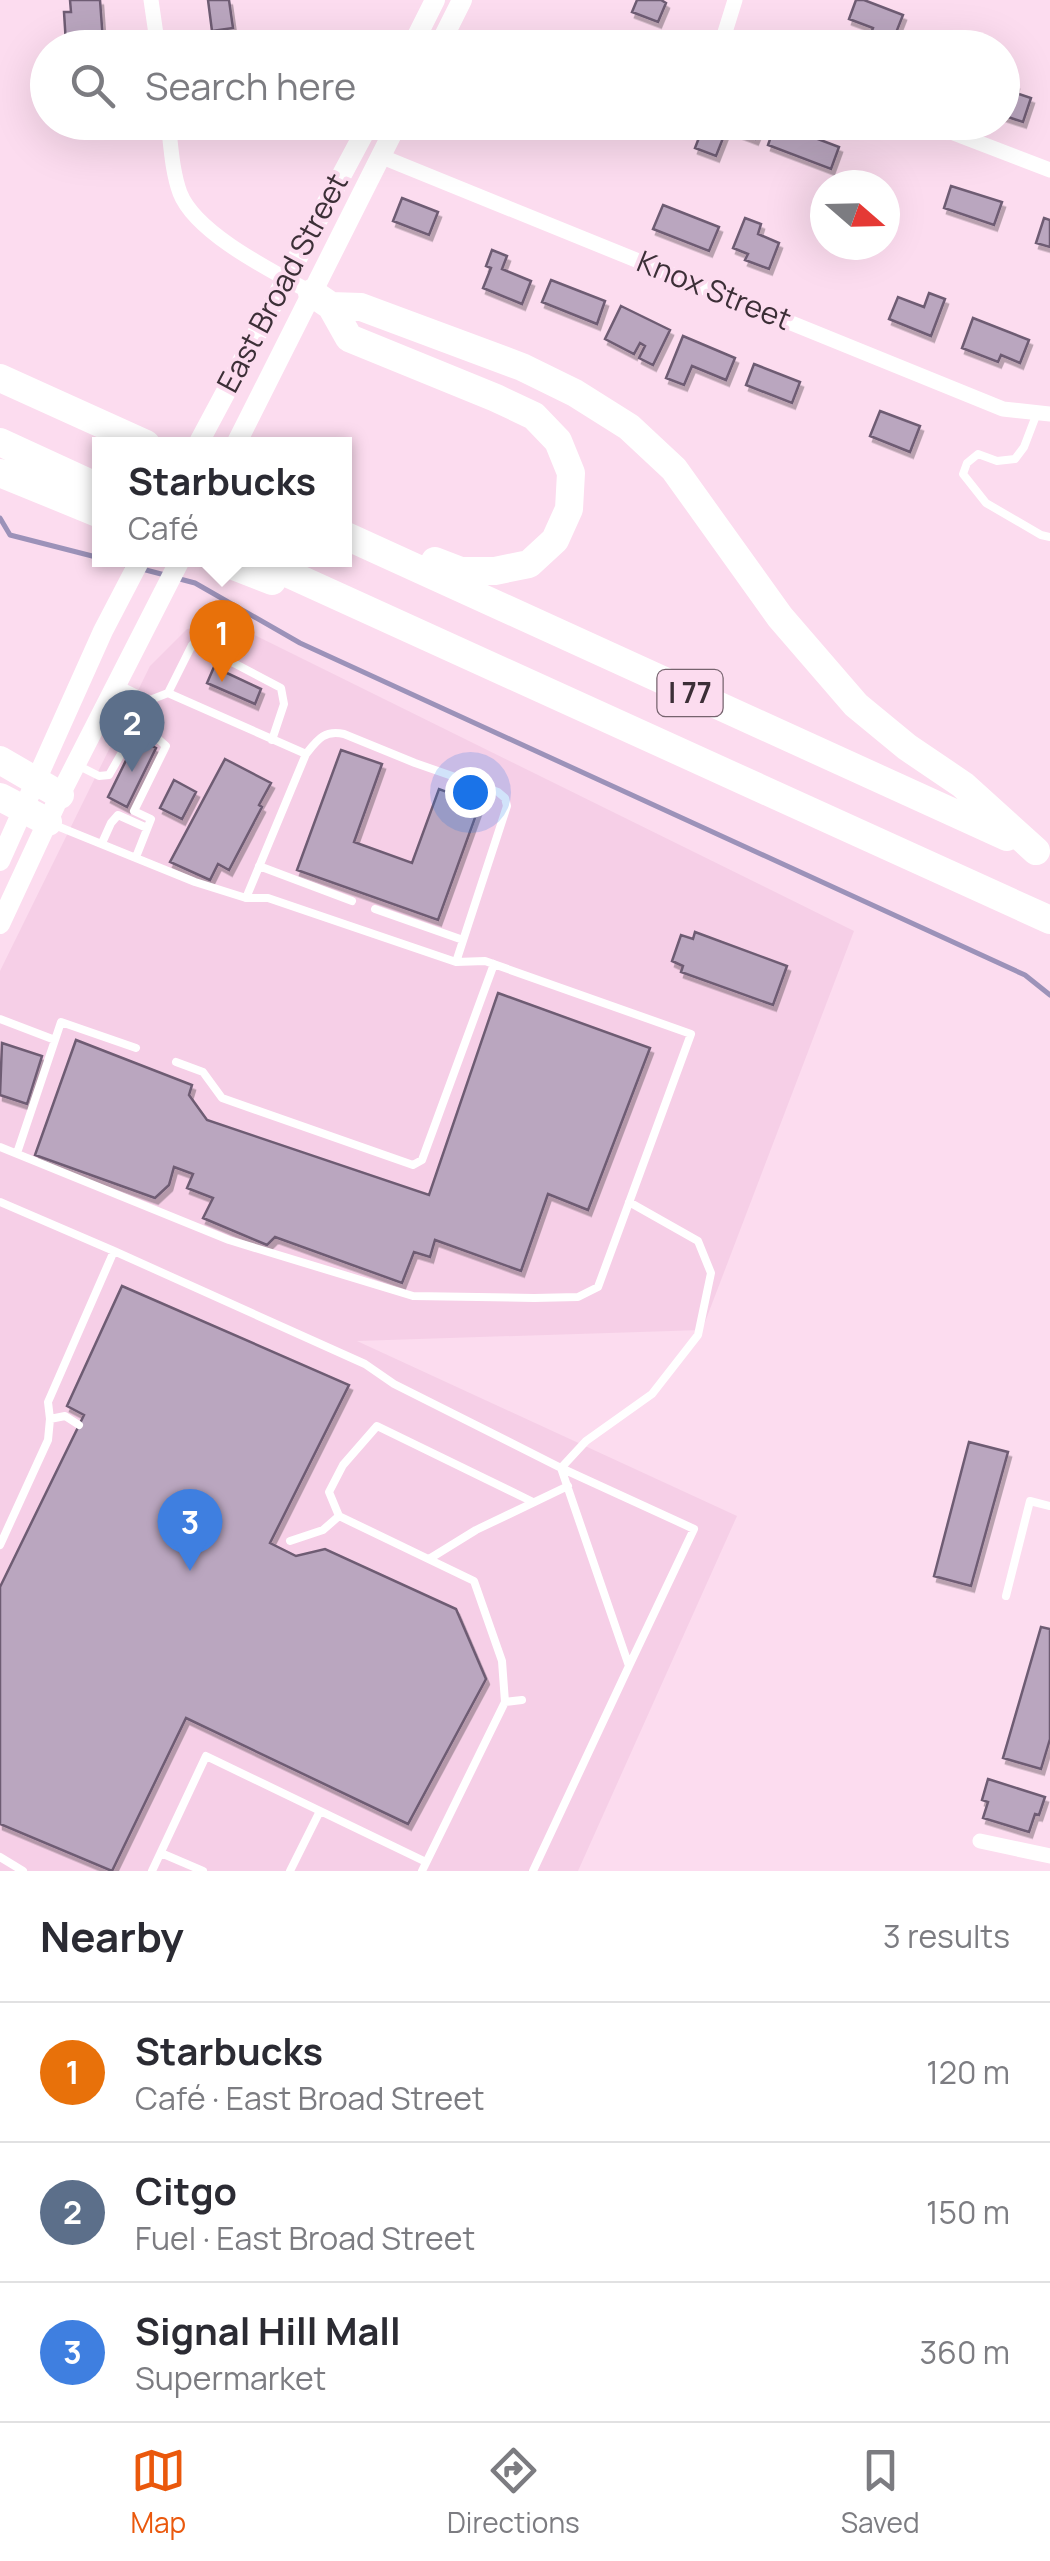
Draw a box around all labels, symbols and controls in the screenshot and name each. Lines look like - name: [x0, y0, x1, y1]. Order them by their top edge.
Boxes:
- search box: [30, 30, 1020, 140]
- icon: search: [65, 58, 120, 113]
- text: Search here: [145, 59, 356, 111]
- street label: East Broad Street: [207, 166, 357, 399]
- north arrow: [810, 170, 900, 260]
- street label: Knox Street: [631, 240, 798, 339]
- popup: [92, 437, 352, 567]
- text: Starbucks: [128, 454, 316, 506]
- text: Café: [128, 506, 199, 550]
- pin: 1: [190, 600, 254, 682]
- road number: I 77: [658, 670, 722, 716]
- pin: 2: [100, 690, 164, 772]
- your location: [445, 767, 496, 818]
- pin: 3: [158, 1488, 222, 1571]
- text: Nearby: [40, 1907, 184, 1965]
- text: 3 results: [883, 1914, 1010, 1958]
- text: Starbucks: [135, 2024, 323, 2076]
- text: 1: [65, 2050, 80, 2094]
- text: 120 m: [926, 2050, 1010, 2094]
- text: Café · East Broad Street: [135, 2076, 485, 2120]
- text: Citgo: [135, 2164, 237, 2216]
- text: 2: [63, 2190, 82, 2234]
- text: 150 m: [926, 2190, 1010, 2234]
- text: Fuel · East Broad Street: [135, 2216, 475, 2260]
- text: Signal Hill Mall: [135, 2304, 401, 2356]
- text: 3: [63, 2330, 82, 2374]
- text: 360 m: [919, 2330, 1010, 2374]
- text: Supermarket: [135, 2356, 326, 2400]
- tab: Map: [130, 2443, 186, 2541]
- tab: Directions: [447, 2443, 580, 2541]
- tab: Saved: [841, 2443, 920, 2541]

